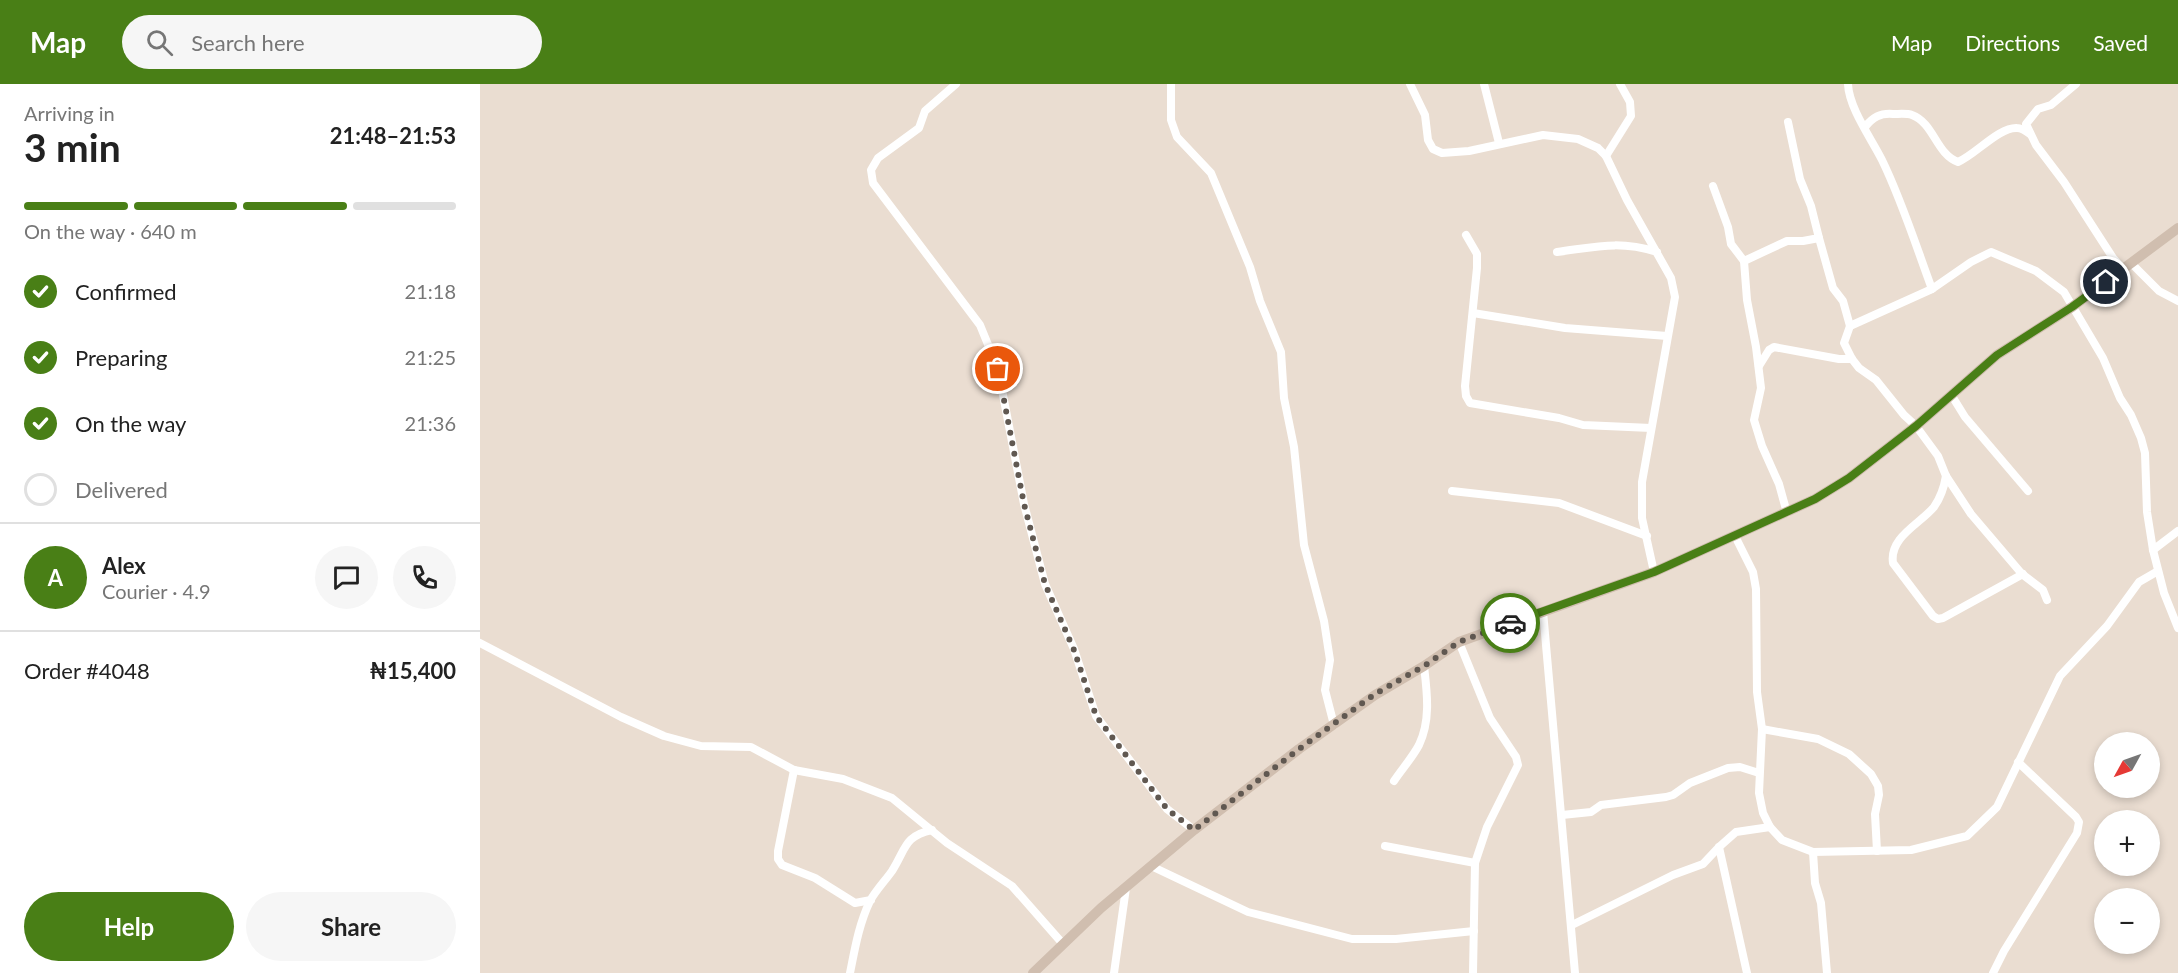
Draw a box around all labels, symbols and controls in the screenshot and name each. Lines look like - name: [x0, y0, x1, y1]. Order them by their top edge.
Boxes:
- search box: [122, 15, 542, 69]
- text: Map: [30, 25, 86, 59]
- icon: search: [143, 26, 176, 59]
- text: Search here: [191, 29, 305, 56]
- text: Map: [1891, 30, 1932, 55]
- text: Directions: [1965, 30, 2060, 55]
- text: Saved: [2093, 30, 2148, 55]
- text: Arriving in: [24, 101, 115, 125]
- text: 21:48–21:53: [330, 122, 456, 149]
- text: 3 min: [24, 124, 121, 170]
- text: On the way · 640 m: [24, 219, 197, 243]
- pin: [2080, 256, 2131, 307]
- icon: home: [2089, 265, 2122, 298]
- icon: check: [24, 275, 57, 308]
- text: Confirmed: [75, 278, 177, 305]
- text: 21:18: [405, 279, 456, 303]
- icon: check: [24, 341, 57, 374]
- pin: [972, 343, 1023, 394]
- text: Preparing: [75, 344, 167, 371]
- text: 21:25: [405, 345, 456, 369]
- icon: bag: [981, 352, 1014, 385]
- icon: check: [24, 407, 57, 440]
- text: On the way: [75, 410, 186, 437]
- text: 21:36: [405, 411, 456, 435]
- text: Delivered: [75, 476, 168, 503]
- button: chat: [315, 546, 378, 609]
- button: phone: [393, 546, 456, 609]
- text: Alex: [102, 552, 146, 579]
- text: A: [48, 564, 63, 591]
- text: Courier · 4.9: [102, 579, 211, 603]
- courier: [1480, 593, 1540, 653]
- icon: car: [1494, 607, 1527, 640]
- text: Order #4048: [24, 657, 150, 684]
- text: ₦15,400: [369, 657, 456, 684]
- north arrow: [2094, 732, 2160, 798]
- map controls: [2094, 732, 2160, 954]
- button: +: [2094, 810, 2160, 876]
- button: −: [2094, 888, 2160, 954]
- button: Help: [24, 892, 234, 961]
- button: Share: [246, 892, 456, 961]

